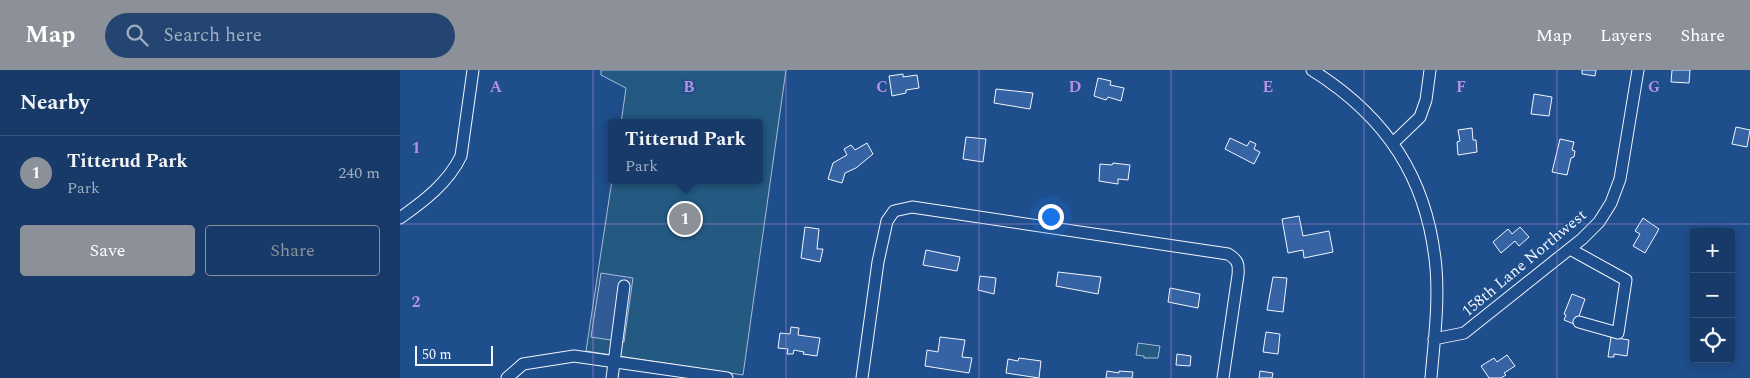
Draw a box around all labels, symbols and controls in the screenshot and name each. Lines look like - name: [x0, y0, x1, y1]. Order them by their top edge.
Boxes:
- search box: [105, 13, 455, 58]
- text: Map: [25, 17, 75, 53]
- icon: search: [123, 21, 151, 49]
- text: Search here: [163, 21, 262, 50]
- text: Map: [1536, 22, 1572, 49]
- text: Layers: [1600, 22, 1652, 49]
- text: Share: [1680, 22, 1725, 49]
- text: A: [490, 75, 503, 99]
- text: B: [683, 75, 695, 99]
- text: C: [876, 75, 888, 99]
- text: D: [1069, 75, 1082, 99]
- text: E: [1263, 75, 1273, 99]
- text: F: [1456, 75, 1466, 99]
- text: G: [1648, 75, 1660, 99]
- text: Nearby: [20, 87, 90, 119]
- popup: [608, 119, 763, 184]
- text: Titterud Park: [625, 125, 746, 154]
- text: 1: [412, 136, 420, 160]
- text: Titterud Park: [67, 147, 188, 176]
- text: Park: [625, 154, 658, 178]
- text: 1: [32, 161, 40, 185]
- text: 240 m: [338, 161, 380, 185]
- text: Park: [67, 176, 100, 200]
- pin: 1: [669, 200, 701, 238]
- street label: 158th Lane Northwest: [1456, 203, 1592, 323]
- your location: [1038, 204, 1064, 230]
- button: Save: [20, 225, 195, 276]
- button: Share: [205, 225, 380, 276]
- map controls: [1690, 228, 1735, 363]
- button: +: [1690, 228, 1735, 273]
- button: −: [1690, 273, 1735, 318]
- text: 2: [412, 290, 421, 314]
- button: locate: [1690, 318, 1735, 363]
- scale bar: [415, 343, 492, 366]
- text: 50 m: [422, 344, 452, 365]

